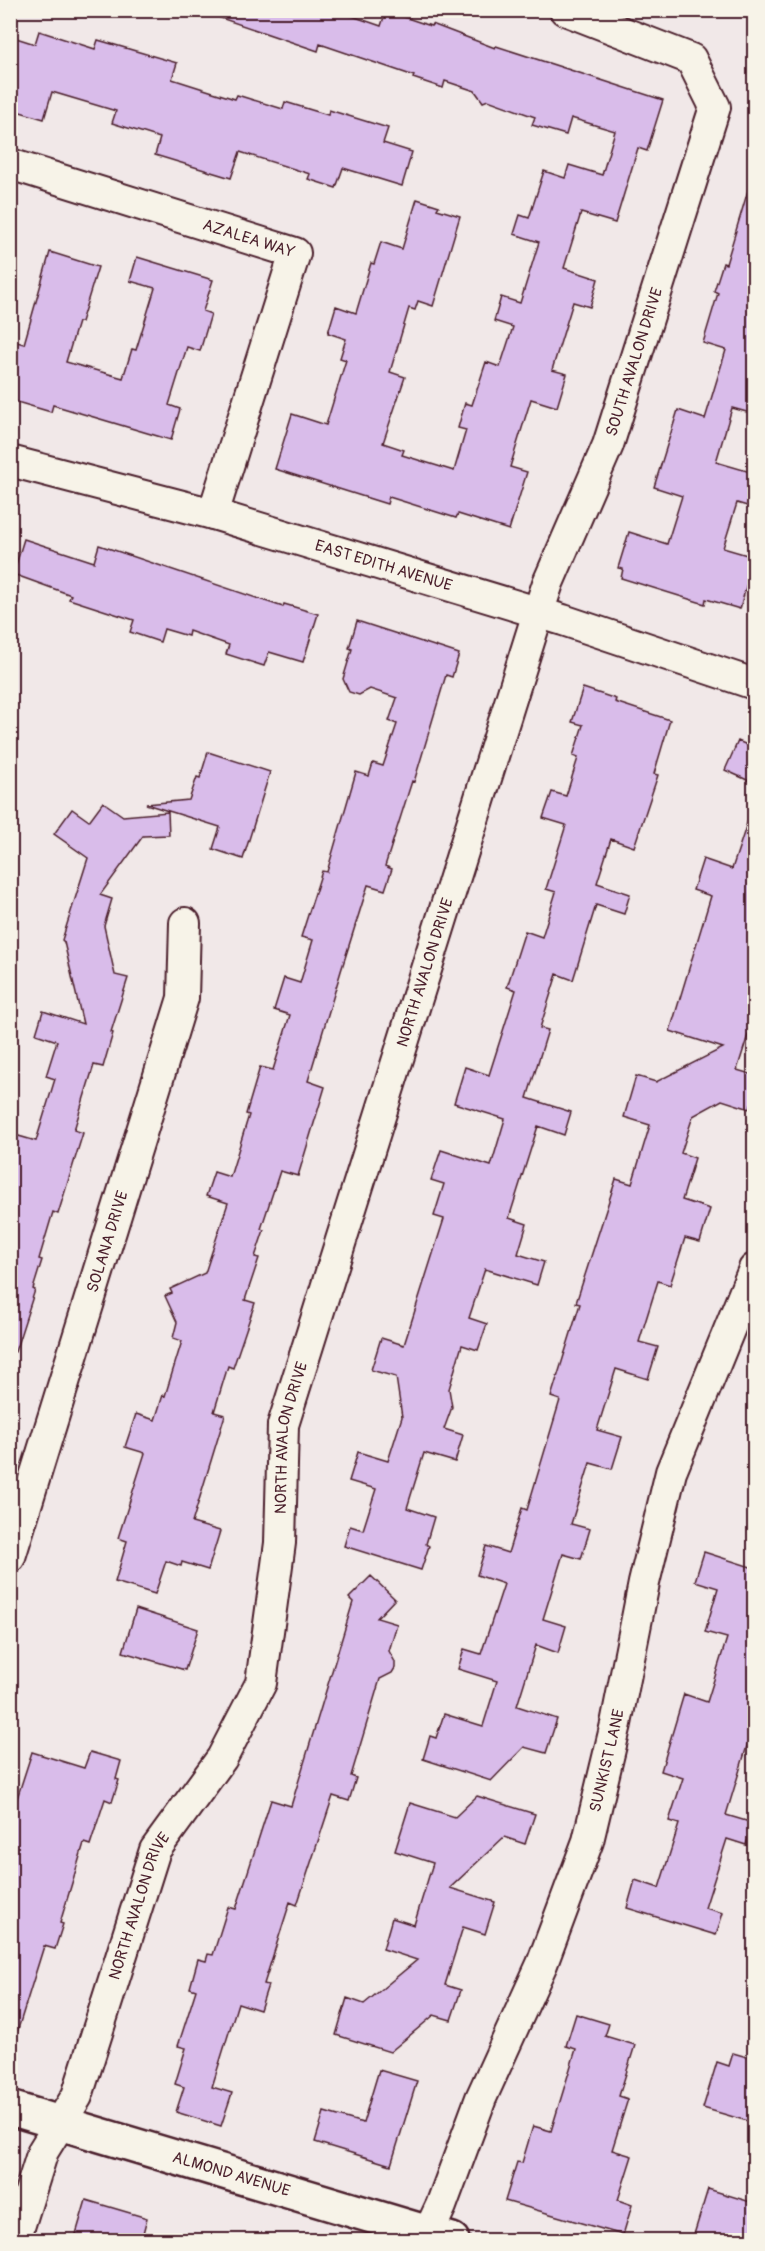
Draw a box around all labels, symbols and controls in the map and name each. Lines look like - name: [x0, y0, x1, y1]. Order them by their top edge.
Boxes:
- street label: AZALEA WAY: [200, 215, 297, 262]
- street label: SOUTH AVALON DRIVE: [601, 285, 667, 439]
- street label: EAST EDITH AVENUE: [313, 535, 454, 596]
- street label: NORTH AVALON DRIVE: [392, 895, 458, 1049]
- street label: SOLANA DRIVE: [82, 1188, 133, 1295]
- street label: NORTH AVALON DRIVE: [271, 1359, 312, 1514]
- street label: SUNKIST LANE: [585, 1707, 629, 1814]
- street label: NORTH AVALON DRIVE: [104, 1828, 175, 1982]
- street label: ALMOND AVENUE: [170, 2147, 293, 2201]

